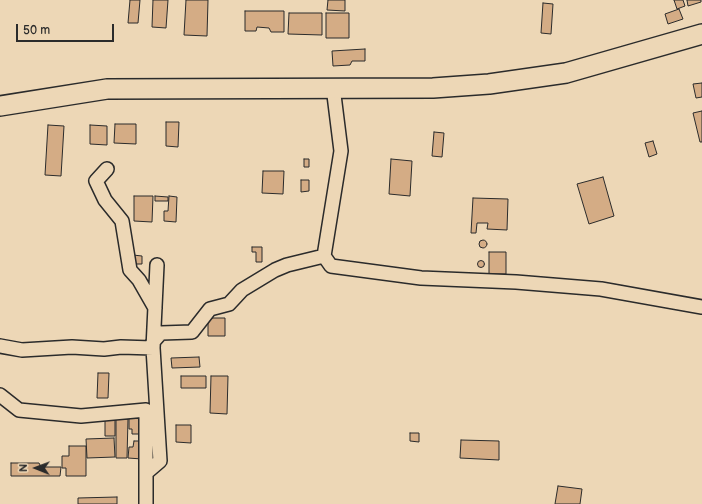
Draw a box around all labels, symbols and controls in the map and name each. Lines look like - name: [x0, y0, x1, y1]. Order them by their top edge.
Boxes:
- scale bar: [18, 16, 116, 42]
- text: 50 m: [23, 23, 50, 38]
- north arrow: [16, 448, 56, 488]
- text: N: [17, 464, 30, 472]

